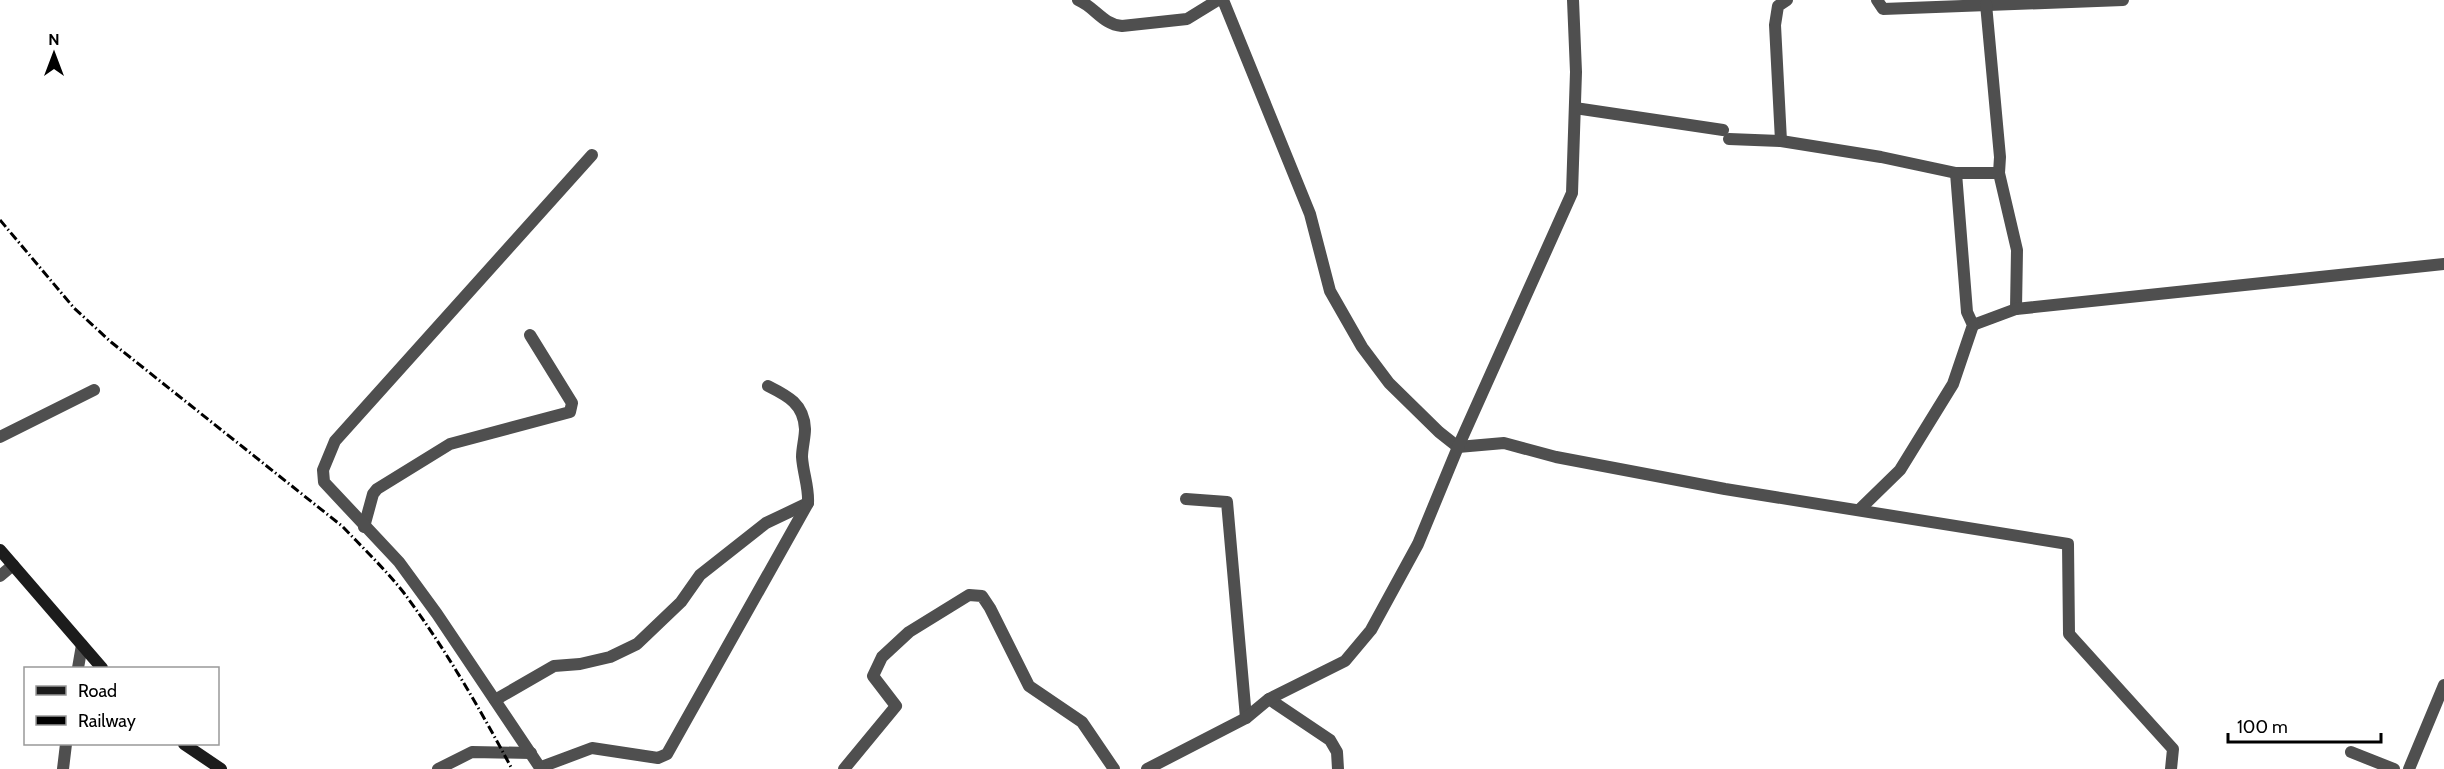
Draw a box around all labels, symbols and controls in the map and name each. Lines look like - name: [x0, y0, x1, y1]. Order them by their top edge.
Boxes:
- north arrow: [24, 24, 84, 84]
- text: N: [48, 30, 60, 49]
- legend: [24, 667, 219, 745]
- text: Road: [78, 680, 117, 702]
- scale bar: [2228, 706, 2381, 744]
- text: Railway: [78, 710, 136, 732]
- text: 100 m: [2237, 716, 2288, 738]

